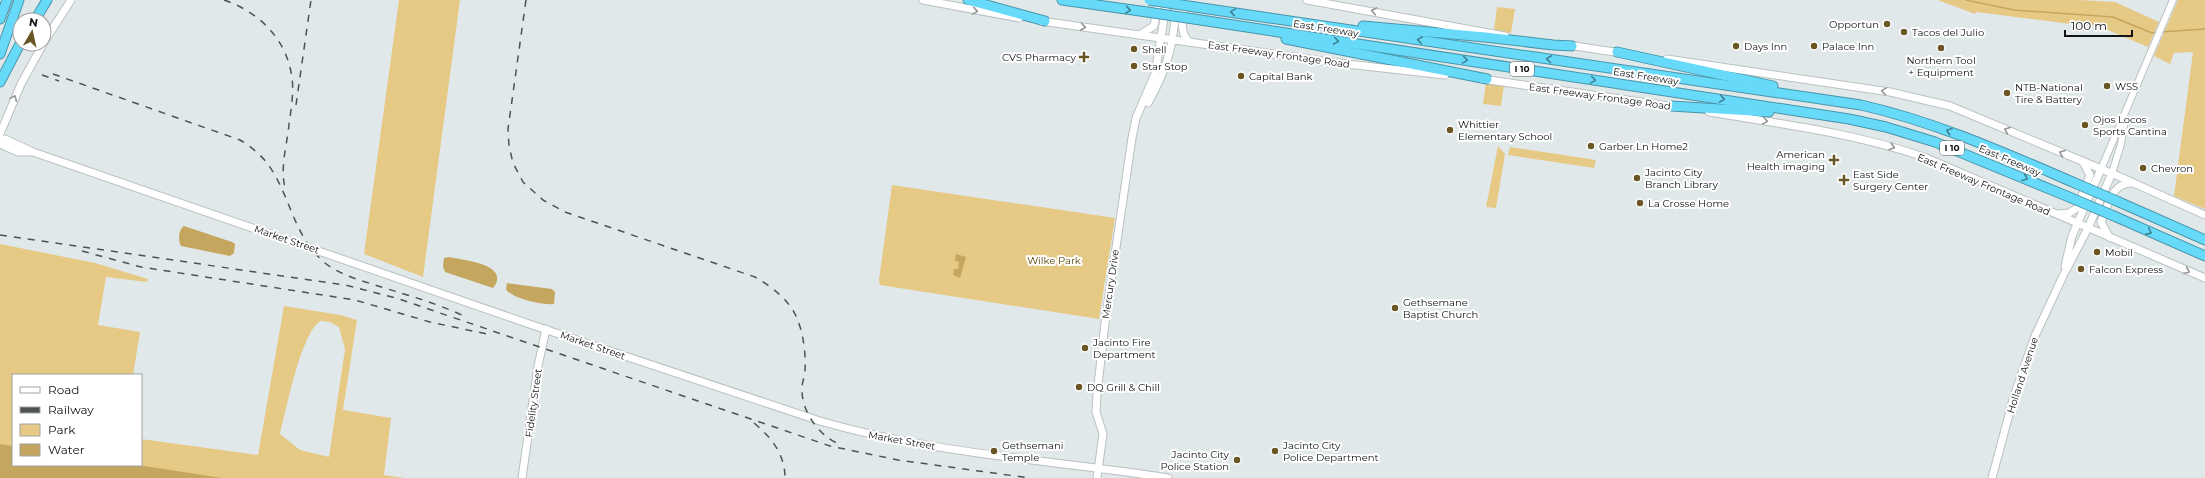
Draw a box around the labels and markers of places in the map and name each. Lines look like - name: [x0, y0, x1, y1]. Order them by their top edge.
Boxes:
- place label: Opportun: [1829, 18, 1879, 31]
- marker: Opportun: [1882, 19, 1892, 29]
- place label: Tacos del Julio: [1912, 26, 1984, 39]
- marker: Tacos del Julio: [1899, 27, 1909, 37]
- place label: Days Inn: [1744, 40, 1787, 53]
- place label: Palace Inn: [1822, 40, 1874, 53]
- marker: Days Inn: [1731, 41, 1741, 51]
- marker: Palace Inn: [1809, 41, 1819, 51]
- place label: Shell: [1142, 43, 1166, 56]
- marker: Northern Tool + Equipment: [1936, 43, 1946, 53]
- marker: Shell: [1129, 44, 1139, 54]
- place label: CVS Pharmacy: [1002, 51, 1077, 64]
- marker: CVS Pharmacy: [1079, 52, 1089, 62]
- place label: Northern Tool + Equipment: [1906, 54, 1976, 79]
- place label: Star Stop: [1142, 60, 1188, 73]
- marker: Star Stop: [1129, 61, 1139, 71]
- place label: Capital Bank: [1249, 70, 1313, 83]
- marker: Capital Bank: [1236, 71, 1246, 81]
- place label: WSS: [2115, 80, 2138, 93]
- place label: NTB-National Tire & Battery: [2015, 81, 2083, 106]
- marker: WSS: [2102, 81, 2112, 91]
- marker: NTB-National Tire & Battery: [2002, 88, 2012, 98]
- place label: Ojos Locos Sports Cantina: [2093, 113, 2167, 138]
- place label: Whittier Elementary School: [1458, 118, 1552, 143]
- marker: Ojos Locos Sports Cantina: [2080, 120, 2090, 130]
- marker: Whittier Elementary School: [1445, 125, 1455, 135]
- place label: Garber Ln Home2: [1599, 140, 1688, 153]
- marker: Garber Ln Home2: [1586, 141, 1596, 151]
- place label: American Health imaging: [1747, 148, 1825, 173]
- marker: American Health imaging: [1828, 154, 1840, 166]
- place label: Chevron: [2151, 162, 2193, 175]
- marker: Chevron: [2138, 163, 2148, 173]
- place label: Jacinto City Branch Library: [1644, 166, 1719, 191]
- place label: East Side Surgery Center: [1853, 168, 1928, 193]
- marker: Jacinto City Branch Library: [1632, 173, 1642, 183]
- marker: East Side Surgery Center: [1838, 174, 1850, 186]
- place label: La Crosse Home: [1648, 197, 1729, 210]
- marker: La Crosse Home: [1635, 198, 1645, 208]
- place label: Mobil: [2105, 246, 2133, 259]
- marker: Mobil: [2092, 247, 2102, 257]
- place label: Falcon Express: [2089, 263, 2163, 276]
- marker: Falcon Express: [2076, 264, 2086, 274]
- place label: Gethsemane Baptist Church: [1403, 296, 1478, 321]
- marker: Gethsemane Baptist Church: [1390, 303, 1400, 313]
- place label: Jacinto Fire Department: [1092, 336, 1156, 361]
- marker: Jacinto Fire Department: [1080, 343, 1090, 353]
- place label: DQ Grill & Chill: [1087, 381, 1160, 394]
- marker: DQ Grill & Chill: [1074, 382, 1084, 392]
- place label: Gethsemani Temple: [1002, 439, 1063, 464]
- place label: Jacinto City Police Department: [1282, 439, 1379, 464]
- marker: Gethsemani Temple: [989, 446, 999, 456]
- marker: Jacinto City Police Department: [1270, 446, 1280, 456]
- place label: Jacinto City Police Station: [1160, 448, 1230, 473]
- marker: Jacinto City Police Station: [1232, 455, 1242, 465]

